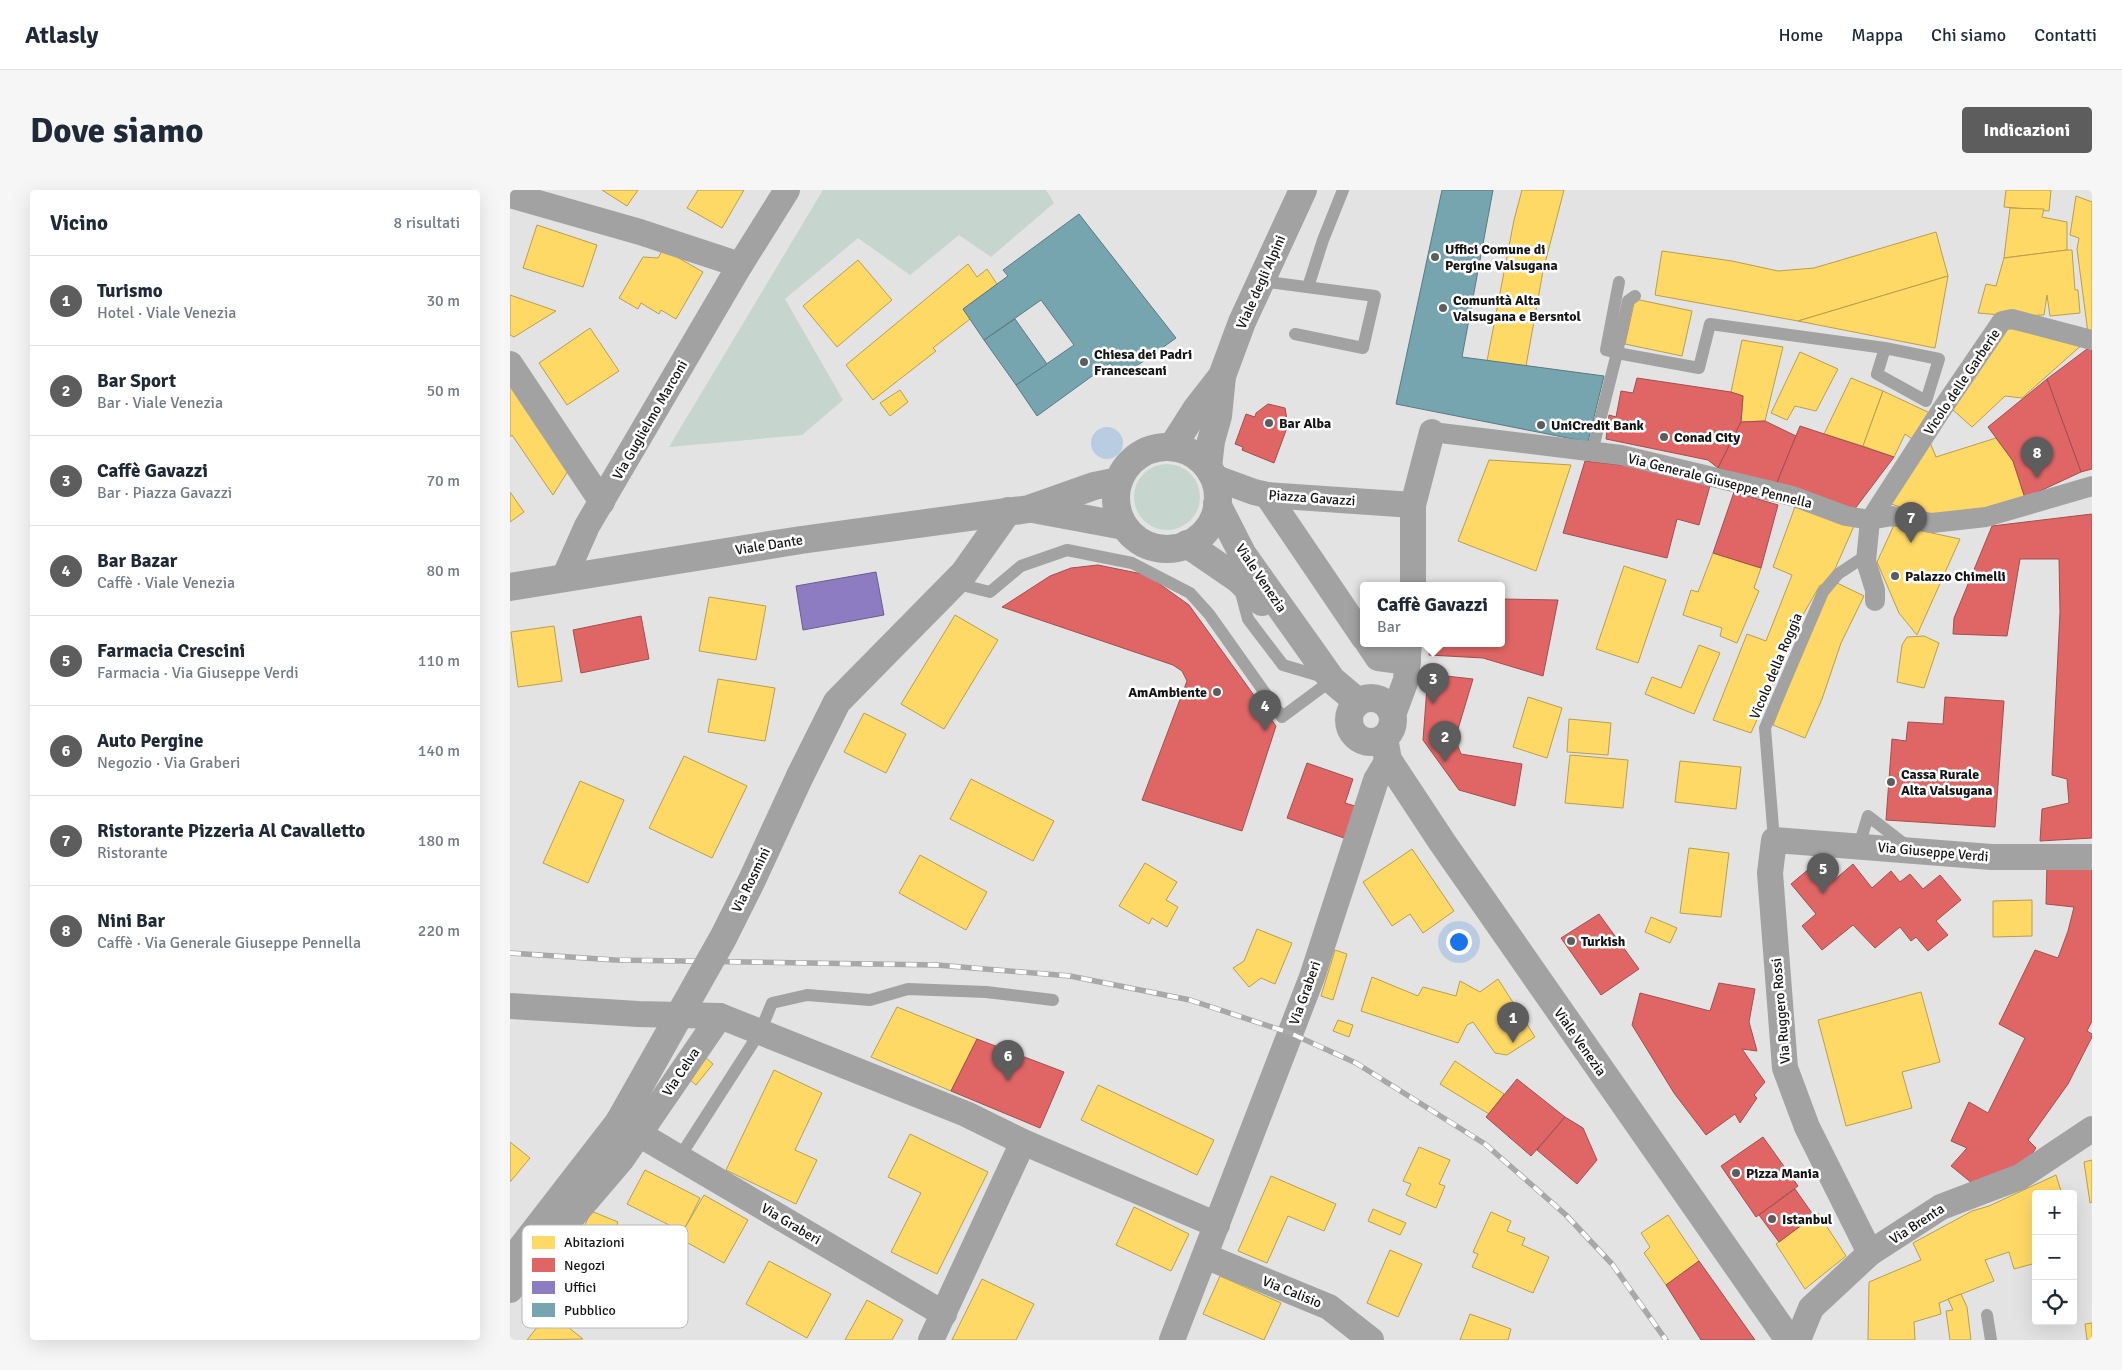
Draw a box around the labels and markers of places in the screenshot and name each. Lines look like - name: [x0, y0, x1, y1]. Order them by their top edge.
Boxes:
- place label: Uffici Comune di Pergine Valsugana: [1445, 241, 1558, 274]
- marker: Uffici Comune di Pergine Valsugana: [1429, 251, 1441, 263]
- place label: Comunità Alta Valsugana e Bersntol: [1453, 292, 1582, 325]
- marker: Comunità Alta Valsugana e Bersntol: [1437, 302, 1449, 314]
- place label: Chiesa dei Padri Francescani: [1094, 346, 1192, 379]
- marker: Chiesa dei Padri Francescani: [1078, 356, 1090, 368]
- place label: Bar Alba: [1279, 415, 1331, 432]
- marker: Bar Alba: [1263, 417, 1275, 429]
- place label: UniCredit Bank: [1551, 417, 1645, 434]
- marker: UniCredit Bank: [1535, 419, 1547, 431]
- place label: Conad City: [1674, 429, 1740, 446]
- marker: Conad City: [1658, 431, 1670, 443]
- pin: 8: [2021, 437, 2053, 478]
- pin: 7: [1895, 502, 1927, 543]
- place label: Palazzo Chimelli: [1905, 568, 2006, 585]
- marker: Palazzo Chimelli: [1889, 570, 1901, 582]
- pin: 3: [1417, 663, 1449, 704]
- place label: AmAmbiente: [1128, 684, 1207, 701]
- marker: AmAmbiente: [1211, 686, 1223, 698]
- pin: 4: [1249, 690, 1281, 731]
- pin: 2: [1429, 721, 1461, 762]
- place label: Cassa Rurale Alta Valsugana: [1901, 766, 1992, 799]
- marker: Cassa Rurale Alta Valsugana: [1885, 776, 1897, 788]
- pin: 5: [1807, 853, 1839, 894]
- place label: Turkish: [1581, 933, 1626, 950]
- marker: Turkish: [1565, 935, 1577, 947]
- pin: 1: [1497, 1002, 1529, 1043]
- pin: 6: [992, 1040, 1024, 1081]
- place label: Pizza Mania: [1746, 1165, 1819, 1182]
- marker: Pizza Mania: [1730, 1167, 1742, 1179]
- place label: Istanbul: [1782, 1211, 1833, 1228]
- marker: Istanbul: [1766, 1213, 1778, 1225]

